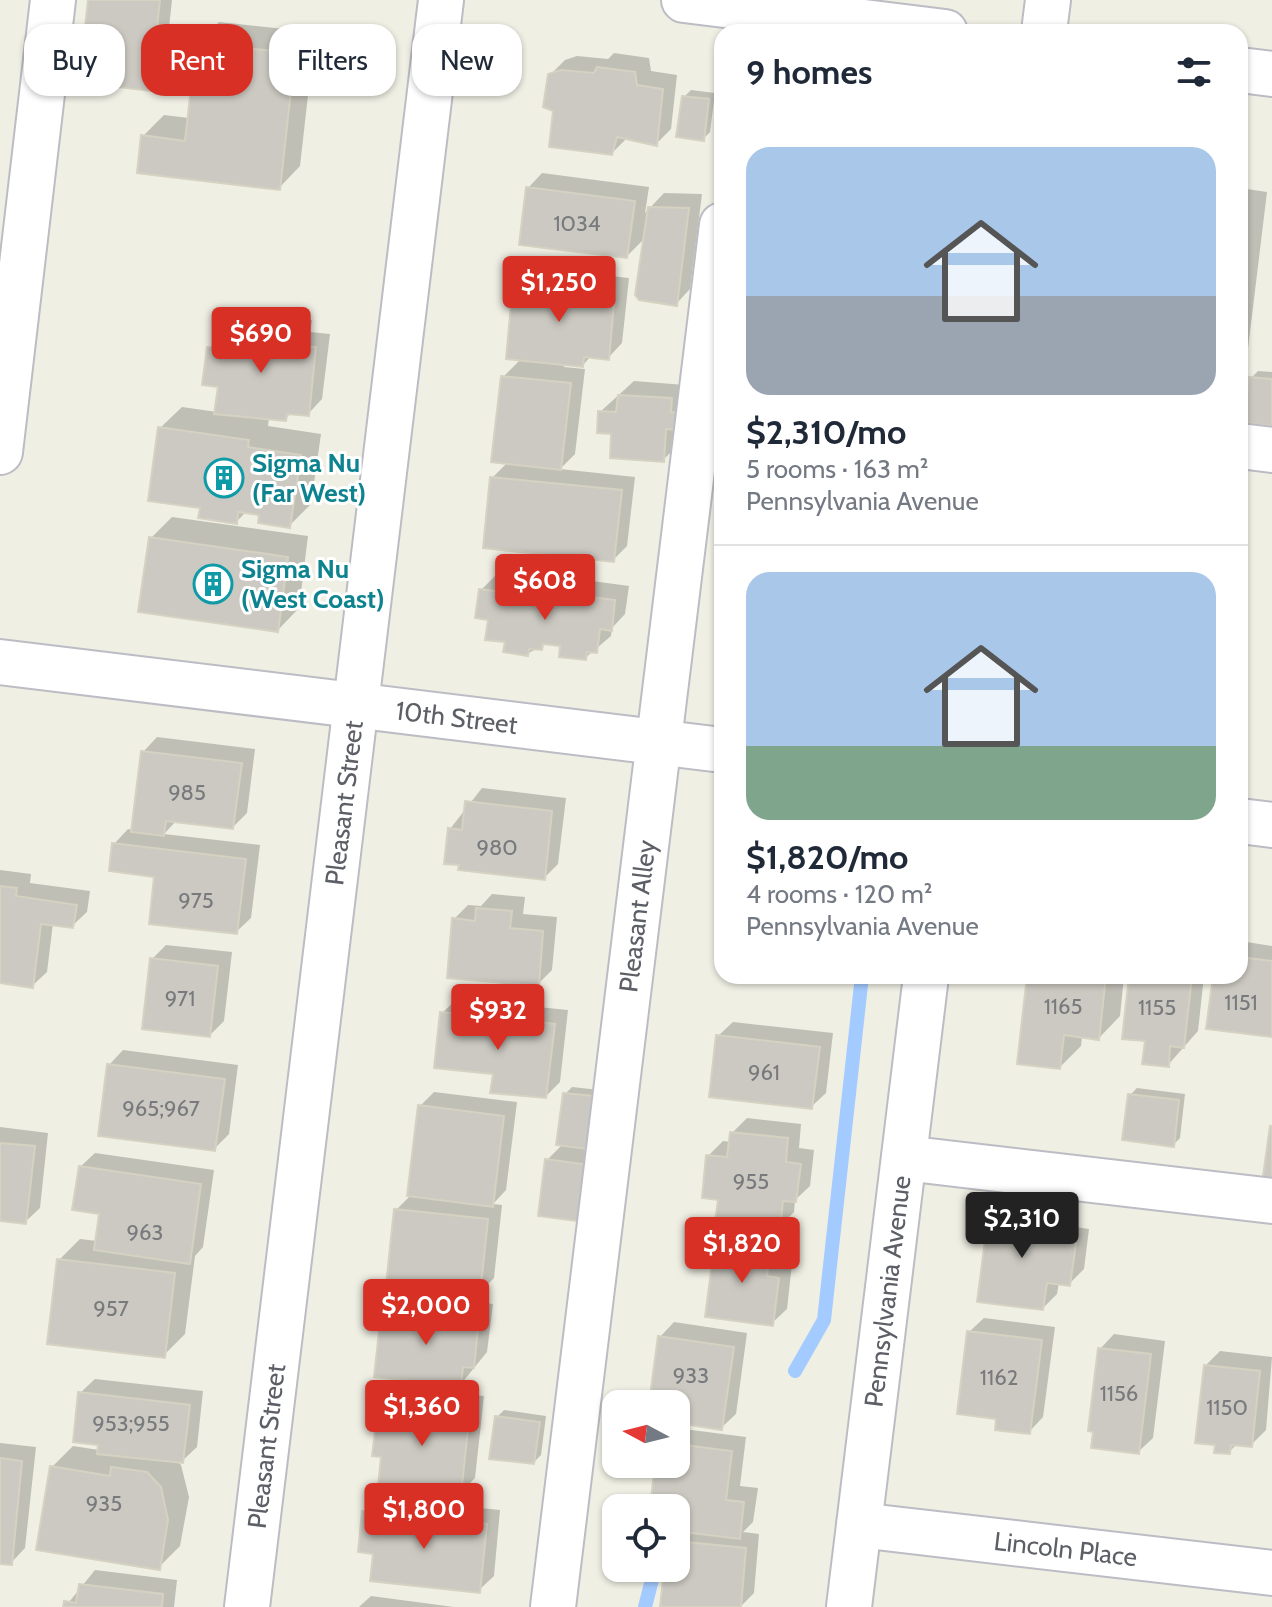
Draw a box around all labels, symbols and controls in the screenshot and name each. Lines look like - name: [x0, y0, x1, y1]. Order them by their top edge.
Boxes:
- chip: Buy: [24, 24, 125, 96]
- chip: Rent: [141, 24, 253, 96]
- chip: Filters: [269, 24, 396, 96]
- chip: New: [412, 24, 522, 96]
- icon: filters: [1172, 50, 1216, 94]
- text: 9 homes: [746, 51, 872, 93]
- icon: home: [909, 199, 1053, 343]
- house number: 1034: [553, 210, 601, 237]
- pin: $1,250: [494, 256, 624, 324]
- text: $1,250: [521, 266, 597, 298]
- pin: $690: [214, 307, 308, 375]
- text: $690: [230, 317, 292, 349]
- text: $2,310/mo: [746, 411, 906, 453]
- place label: Sigma Nu (Far West): [252, 447, 366, 509]
- text: 5 rooms · 163 m²: [746, 453, 928, 485]
- building icon: Sigma Nu (Far West): [203, 457, 245, 499]
- text: Pennsylvania Avenue: [746, 485, 979, 517]
- place label: Sigma Nu (West Coast): [241, 553, 385, 615]
- pin: $608: [498, 554, 592, 622]
- building icon: Sigma Nu (West Coast): [192, 563, 234, 605]
- text: $608: [513, 564, 577, 596]
- icon: home: [909, 624, 1053, 768]
- street label: 10th Street: [394, 694, 519, 741]
- street label: Pleasant Street: [318, 718, 370, 887]
- house number: 985: [168, 779, 206, 806]
- house number: 980: [476, 834, 518, 861]
- text: $1,820/mo: [746, 836, 909, 878]
- street label: Pleasant Alley: [612, 838, 663, 994]
- text: 4 rooms · 120 m²: [746, 878, 932, 910]
- house number: 975: [178, 887, 214, 914]
- text: Pennsylvania Avenue: [746, 910, 979, 942]
- pin: $932: [451, 984, 545, 1052]
- house number: 971: [165, 985, 195, 1012]
- house number: 1151: [1224, 989, 1258, 1016]
- house number: 1165: [1044, 993, 1082, 1020]
- text: $932: [469, 994, 527, 1026]
- house number: 1155: [1138, 994, 1176, 1021]
- house number: 961: [748, 1059, 780, 1086]
- house number: 965;967: [122, 1095, 200, 1122]
- house number: 955: [733, 1168, 769, 1195]
- street label: Pennsylvania Avenue: [858, 1174, 918, 1409]
- pin: $2,310: [957, 1192, 1087, 1260]
- text: $2,310: [984, 1202, 1060, 1234]
- pin: $1,820: [677, 1217, 807, 1285]
- house number: 963: [127, 1219, 163, 1246]
- text: $1,820: [703, 1227, 781, 1259]
- pin: $2,000: [361, 1279, 491, 1347]
- text: $2,000: [381, 1289, 471, 1321]
- house number: 957: [93, 1295, 129, 1322]
- street label: Pleasant Street: [241, 1362, 292, 1530]
- house number: 933: [673, 1362, 709, 1389]
- house number: 1162: [980, 1364, 1018, 1391]
- pin: $1,360: [357, 1380, 487, 1448]
- house number: 1156: [1100, 1380, 1138, 1407]
- text: $1,360: [383, 1390, 461, 1422]
- north arrow: [602, 1390, 690, 1478]
- map controls: [602, 1390, 690, 1582]
- house number: 1150: [1206, 1394, 1248, 1421]
- house number: 953;955: [92, 1410, 170, 1437]
- pin: $1,800: [359, 1483, 489, 1551]
- house number: 935: [86, 1490, 122, 1517]
- text: $1,800: [382, 1493, 466, 1525]
- button: locate: [602, 1494, 690, 1582]
- street label: Lincoln Place: [992, 1525, 1139, 1573]

